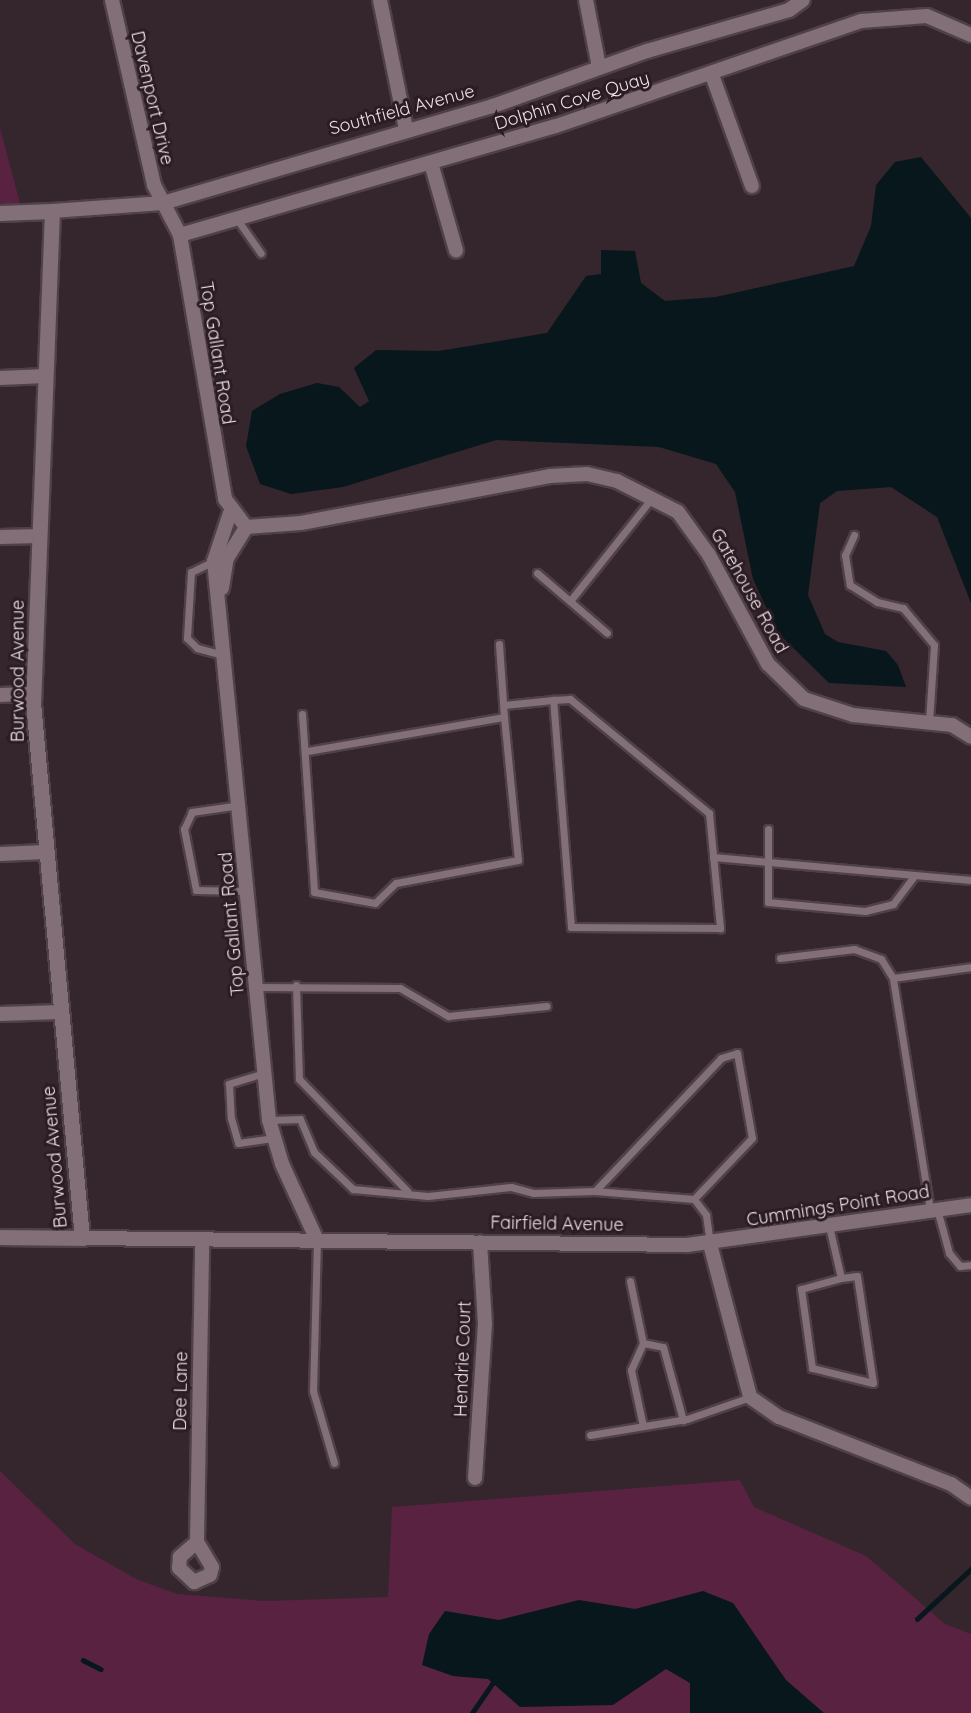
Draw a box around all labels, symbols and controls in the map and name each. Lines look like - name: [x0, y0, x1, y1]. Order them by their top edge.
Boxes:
- street label: Davenport Drive: [126, 29, 178, 167]
- street label: Dolphin Cove Quay: [492, 67, 652, 135]
- street label: Southfield Avenue: [327, 80, 477, 140]
- street label: Top Gallant Road: [195, 280, 239, 426]
- street label: Gatehouse Road: [706, 525, 792, 657]
- street label: Burwood Avenue: [7, 600, 29, 742]
- street label: Top Gallant Road: [215, 851, 249, 997]
- street label: Burwood Avenue: [38, 1085, 72, 1229]
- street label: Cummings Point Road: [745, 1181, 931, 1231]
- street label: Fairfield Avenue: [490, 1212, 624, 1236]
- street label: Hendrie Court: [450, 1301, 476, 1417]
- street label: Dee Lane: [170, 1351, 192, 1431]

